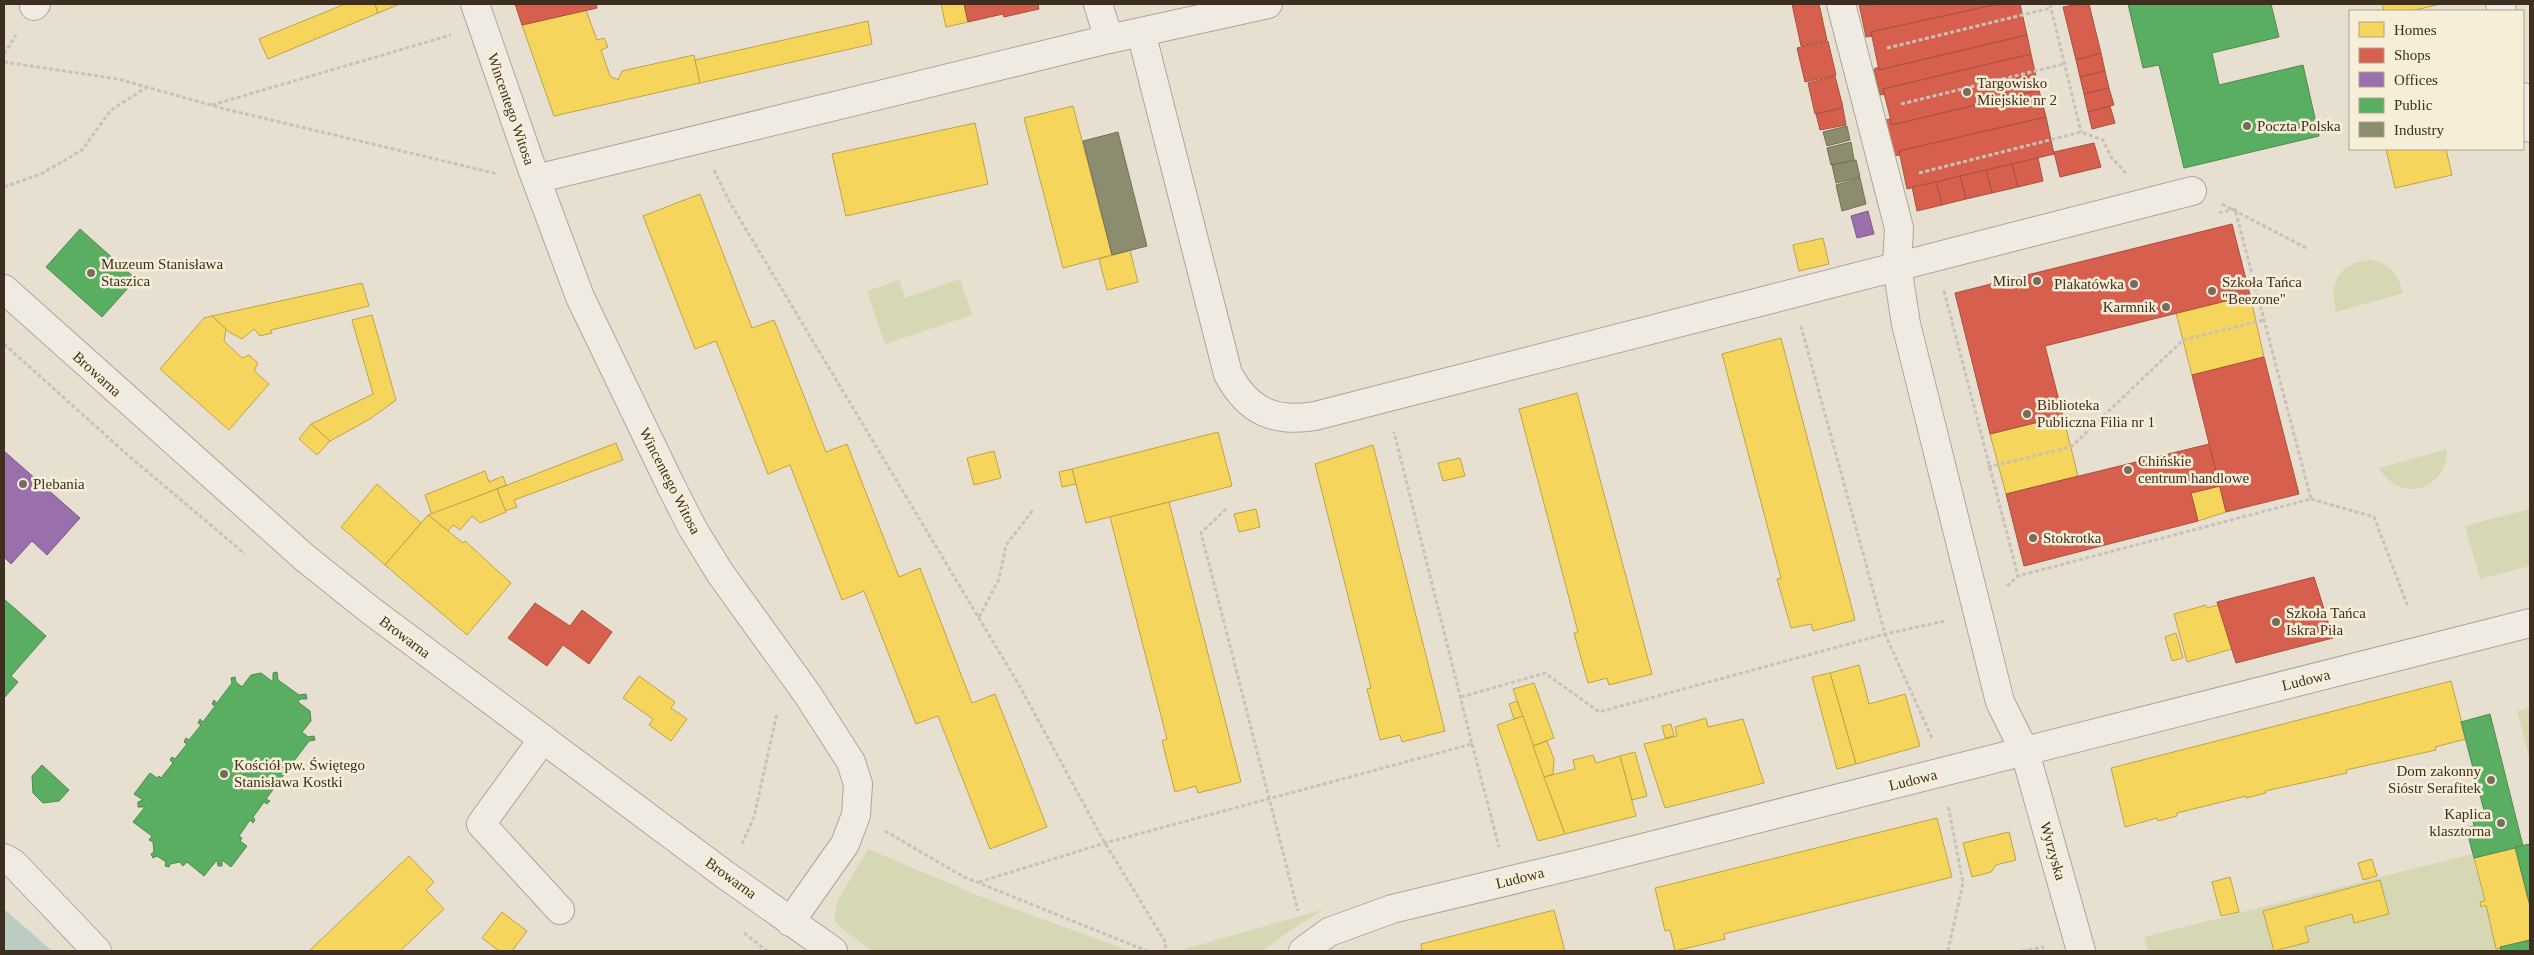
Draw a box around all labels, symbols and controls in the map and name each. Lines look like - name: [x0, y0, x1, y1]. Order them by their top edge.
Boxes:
- legend: [2349, 10, 2524, 150]
- text: Homes: [2394, 22, 2437, 38]
- text: Shops: [2394, 47, 2431, 63]
- street label: Wincentego Witosa: [484, 51, 538, 167]
- text: Offices: [2394, 72, 2438, 88]
- place label: Targowisko Miejskie nr 2: [1977, 75, 2057, 108]
- marker: Targowisko Miejskie nr 2: [1961, 86, 1973, 98]
- text: Public: [2394, 97, 2433, 113]
- place label: Poczta Polska: [2257, 118, 2341, 134]
- marker: Poczta Polska: [2241, 120, 2253, 132]
- text: Industry: [2394, 122, 2444, 138]
- place label: Muzeum Stanisława Staszica: [101, 256, 223, 289]
- marker: Muzeum Stanisława Staszica: [85, 267, 97, 279]
- place label: Mirol: [1993, 273, 2027, 289]
- place label: Szkoła Tańca "Beezone": [2222, 274, 2302, 307]
- marker: Mirol: [2031, 275, 2043, 287]
- place label: Plakatówka: [2054, 276, 2124, 292]
- marker: Plakatówka: [2128, 278, 2140, 290]
- marker: Szkoła Tańca "Beezone": [2206, 285, 2218, 297]
- place label: Karmnik: [2103, 299, 2156, 315]
- marker: Karmnik: [2160, 301, 2172, 313]
- street label: Browarna: [70, 348, 125, 400]
- place label: Biblioteka Publiczna Filia nr 1: [2037, 397, 2155, 430]
- marker: Biblioteka Publiczna Filia nr 1: [2021, 408, 2033, 420]
- street label: Wincentego Witosa: [636, 425, 704, 537]
- place label: Chińskie centrum handlowe: [2138, 453, 2250, 486]
- marker: Chińskie centrum handlowe: [2122, 464, 2134, 476]
- place label: Plebania: [33, 476, 85, 492]
- marker: Plebania: [17, 478, 29, 490]
- place label: Stokrotka: [2043, 530, 2102, 546]
- marker: Stokrotka: [2027, 532, 2039, 544]
- place label: Szkoła Tańca Iskra Piła: [2286, 605, 2366, 638]
- street label: Browarna: [377, 613, 434, 661]
- marker: Szkoła Tańca Iskra Piła: [2270, 616, 2282, 628]
- street label: Ludowa: [2280, 666, 2332, 694]
- place label: Kościół pw. Świętego Stanisława Kostki: [234, 757, 365, 790]
- place label: Dom zakonny Sióstr Serafitek: [2388, 763, 2481, 796]
- street label: Ludowa: [1887, 766, 1939, 794]
- marker: Kościół pw. Świętego Stanisława Kostki: [218, 768, 230, 780]
- marker: Dom zakonny Sióstr Serafitek: [2485, 774, 2497, 786]
- place label: Kaplica klasztorna: [2429, 806, 2491, 839]
- marker: Kaplica klasztorna: [2495, 817, 2507, 829]
- street label: Wyrzyska: [2037, 820, 2069, 882]
- street label: Browarna: [702, 854, 760, 902]
- street label: Ludowa: [1494, 864, 1546, 892]

